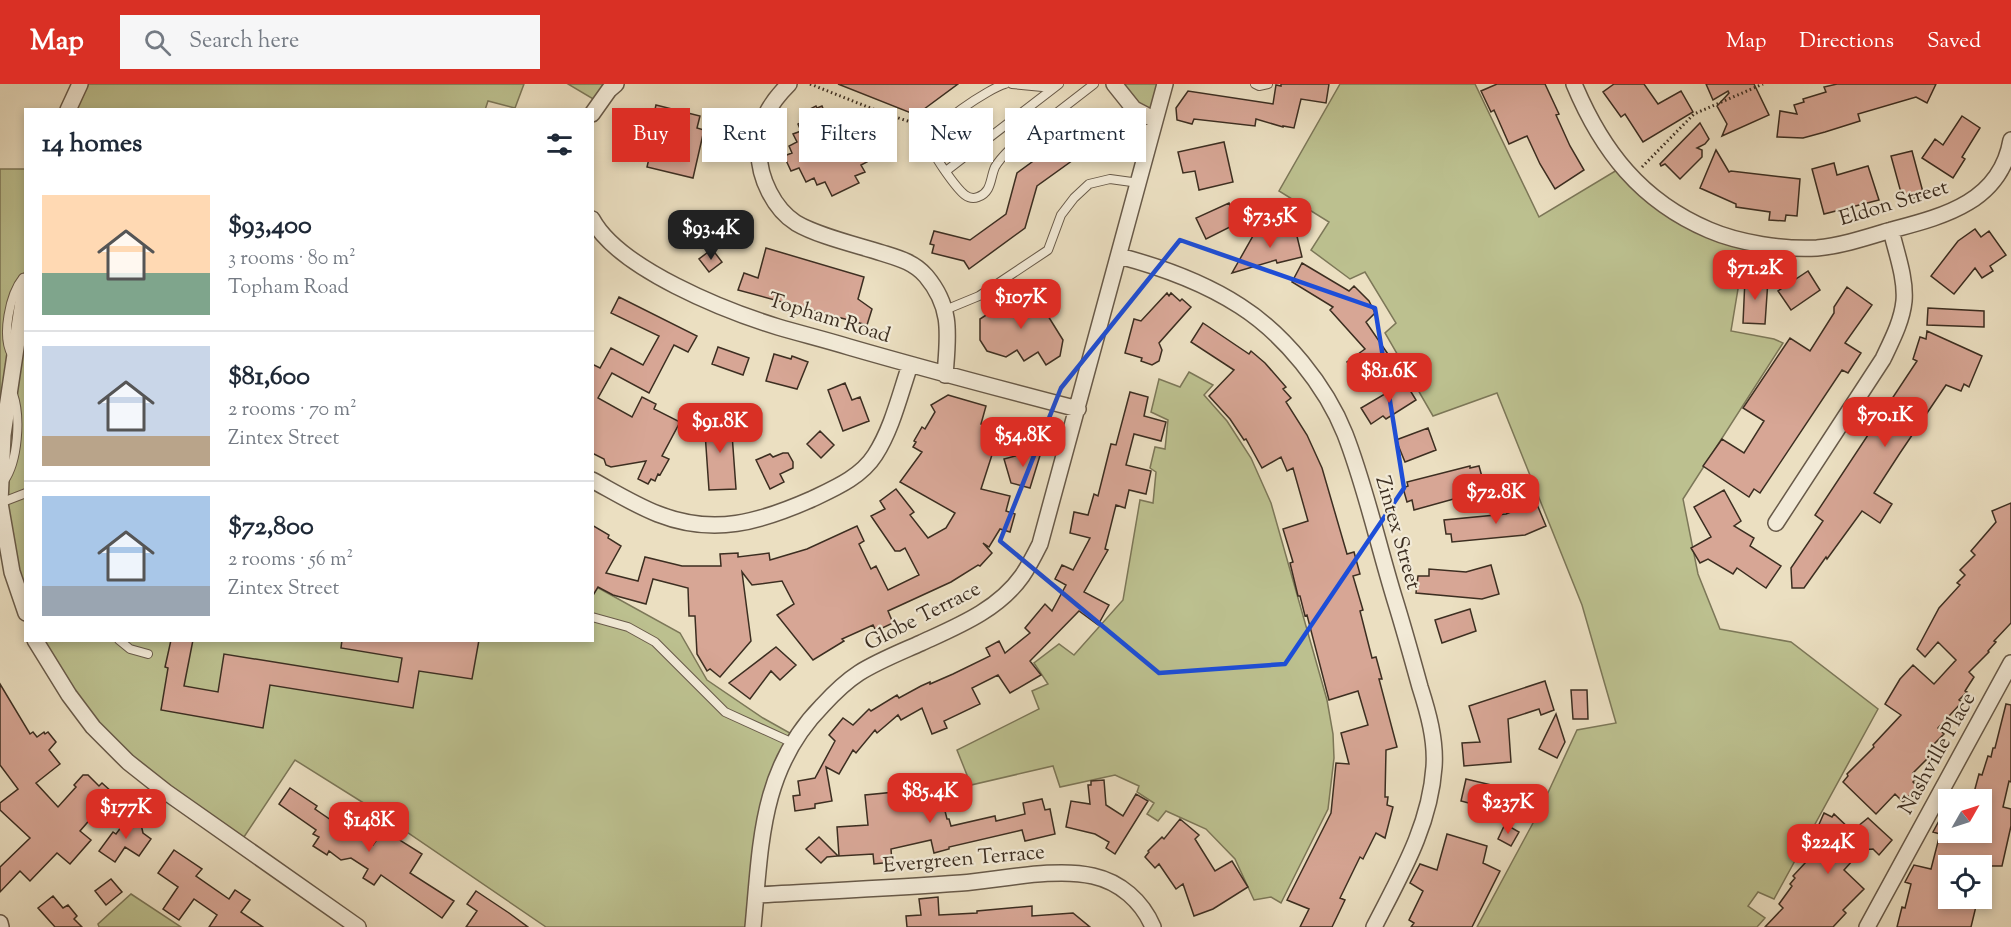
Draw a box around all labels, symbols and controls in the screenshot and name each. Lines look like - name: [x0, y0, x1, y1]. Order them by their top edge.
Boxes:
- search box: [120, 15, 540, 69]
- text: Map: [30, 22, 84, 62]
- icon: search: [141, 26, 174, 59]
- text: Search here: [189, 26, 299, 58]
- text: Map: [1726, 27, 1766, 57]
- text: Directions: [1799, 27, 1894, 57]
- text: Saved: [1927, 27, 1981, 57]
- chip: Buy: [612, 108, 690, 162]
- chip: Rent: [702, 108, 787, 162]
- chip: Filters: [799, 108, 897, 162]
- chip: New: [909, 108, 993, 162]
- chip: Apartment: [1005, 108, 1146, 162]
- text: 14 homes: [42, 126, 142, 163]
- icon: filters: [543, 128, 576, 161]
- street label: Eldon Street: [1836, 173, 1952, 235]
- pin: $73.5K: [1221, 198, 1319, 249]
- text: $73.5K: [1242, 203, 1298, 232]
- text: $93,400: [228, 208, 312, 245]
- pin: $93.4K: [662, 210, 760, 261]
- text: $93.4K: [682, 215, 740, 244]
- icon: home: [90, 219, 162, 291]
- text: 3 rooms · 80 m²: [228, 245, 356, 274]
- pin: $71.2K: [1706, 250, 1804, 301]
- text: $71.2K: [1727, 255, 1783, 284]
- text: Topham Road: [228, 274, 349, 303]
- pin: $107K: [979, 279, 1063, 330]
- text: $107K: [995, 284, 1047, 313]
- street label: Topham Road: [764, 286, 894, 352]
- pin: $81.6K: [1340, 353, 1438, 404]
- text: $81.6K: [1361, 358, 1417, 387]
- text: $81,600: [228, 359, 310, 396]
- icon: home: [90, 370, 162, 442]
- text: 2 rooms · 70 m²: [228, 396, 357, 425]
- pin: $70.1K: [1836, 397, 1934, 448]
- text: $70.1K: [1857, 402, 1913, 431]
- pin: $91.8K: [671, 403, 769, 454]
- text: $91.8K: [692, 408, 748, 437]
- pin: $54.8K: [974, 417, 1072, 468]
- text: $54.8K: [994, 422, 1052, 451]
- text: Zintex Street: [228, 425, 339, 454]
- street label: Zintex Street: [1366, 473, 1428, 593]
- pin: $72.8K: [1447, 474, 1545, 525]
- text: $72.8K: [1466, 479, 1526, 508]
- text: $72,800: [228, 509, 314, 546]
- icon: home: [90, 520, 162, 592]
- text: 2 rooms · 56 m²: [228, 546, 353, 575]
- text: Zintex Street: [228, 575, 339, 604]
- street label: Globe Terrace: [860, 575, 986, 659]
- street label: Nashville Place: [1892, 687, 1984, 821]
- pin: $85.4K: [881, 773, 979, 824]
- text: $85.4K: [901, 778, 959, 807]
- pin: $237K: [1466, 784, 1550, 835]
- pin: $177K: [84, 789, 168, 840]
- text: $237K: [1482, 789, 1534, 818]
- north arrow: [1938, 789, 1992, 843]
- map controls: [1938, 789, 1992, 909]
- text: $177K: [100, 794, 152, 823]
- pin: $148K: [327, 802, 411, 853]
- text: $148K: [343, 807, 395, 836]
- pin: $224K: [1786, 824, 1870, 875]
- text: $224K: [1801, 829, 1855, 858]
- street label: Evergreen Terrace: [882, 838, 1046, 882]
- button: locate: [1938, 855, 1992, 909]

